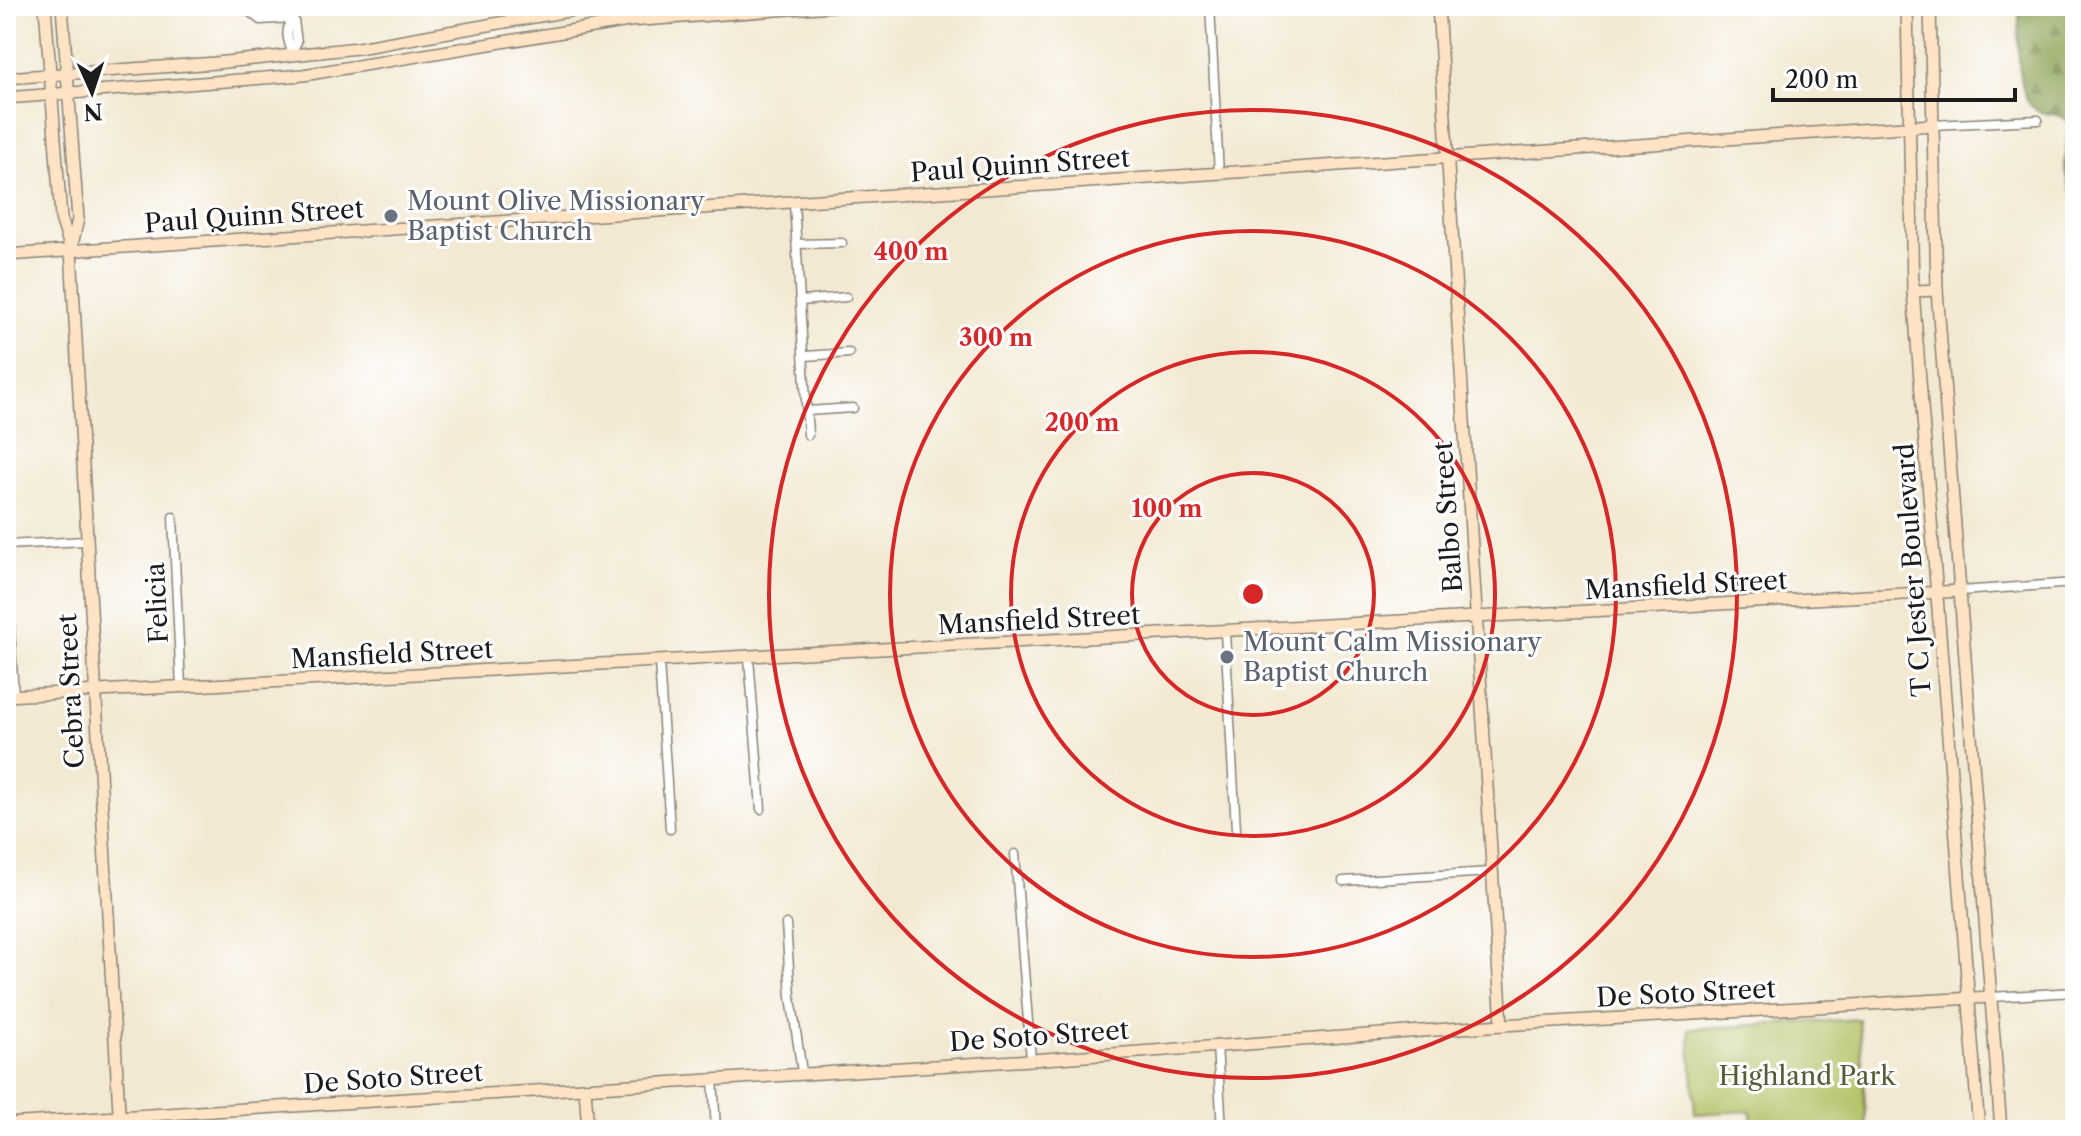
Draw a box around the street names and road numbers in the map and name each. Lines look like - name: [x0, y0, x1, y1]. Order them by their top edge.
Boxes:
- street label: Paul Quinn Street: [909, 141, 1132, 189]
- street label: Paul Quinn Street: [143, 192, 366, 240]
- street label: Balbo Street: [1427, 439, 1469, 594]
- street label: T C Jester Boulevard: [1888, 442, 1938, 698]
- street label: Felicia: [139, 561, 175, 644]
- street label: Mansfield Street: [1584, 564, 1789, 606]
- street label: Mansfield Street: [937, 599, 1142, 641]
- street label: Cebra Street: [51, 612, 91, 769]
- street label: Mansfield Street: [290, 633, 495, 675]
- street label: De Soto Street: [1595, 972, 1777, 1014]
- street label: De Soto Street: [948, 1014, 1131, 1058]
- street label: De Soto Street: [302, 1056, 485, 1100]

